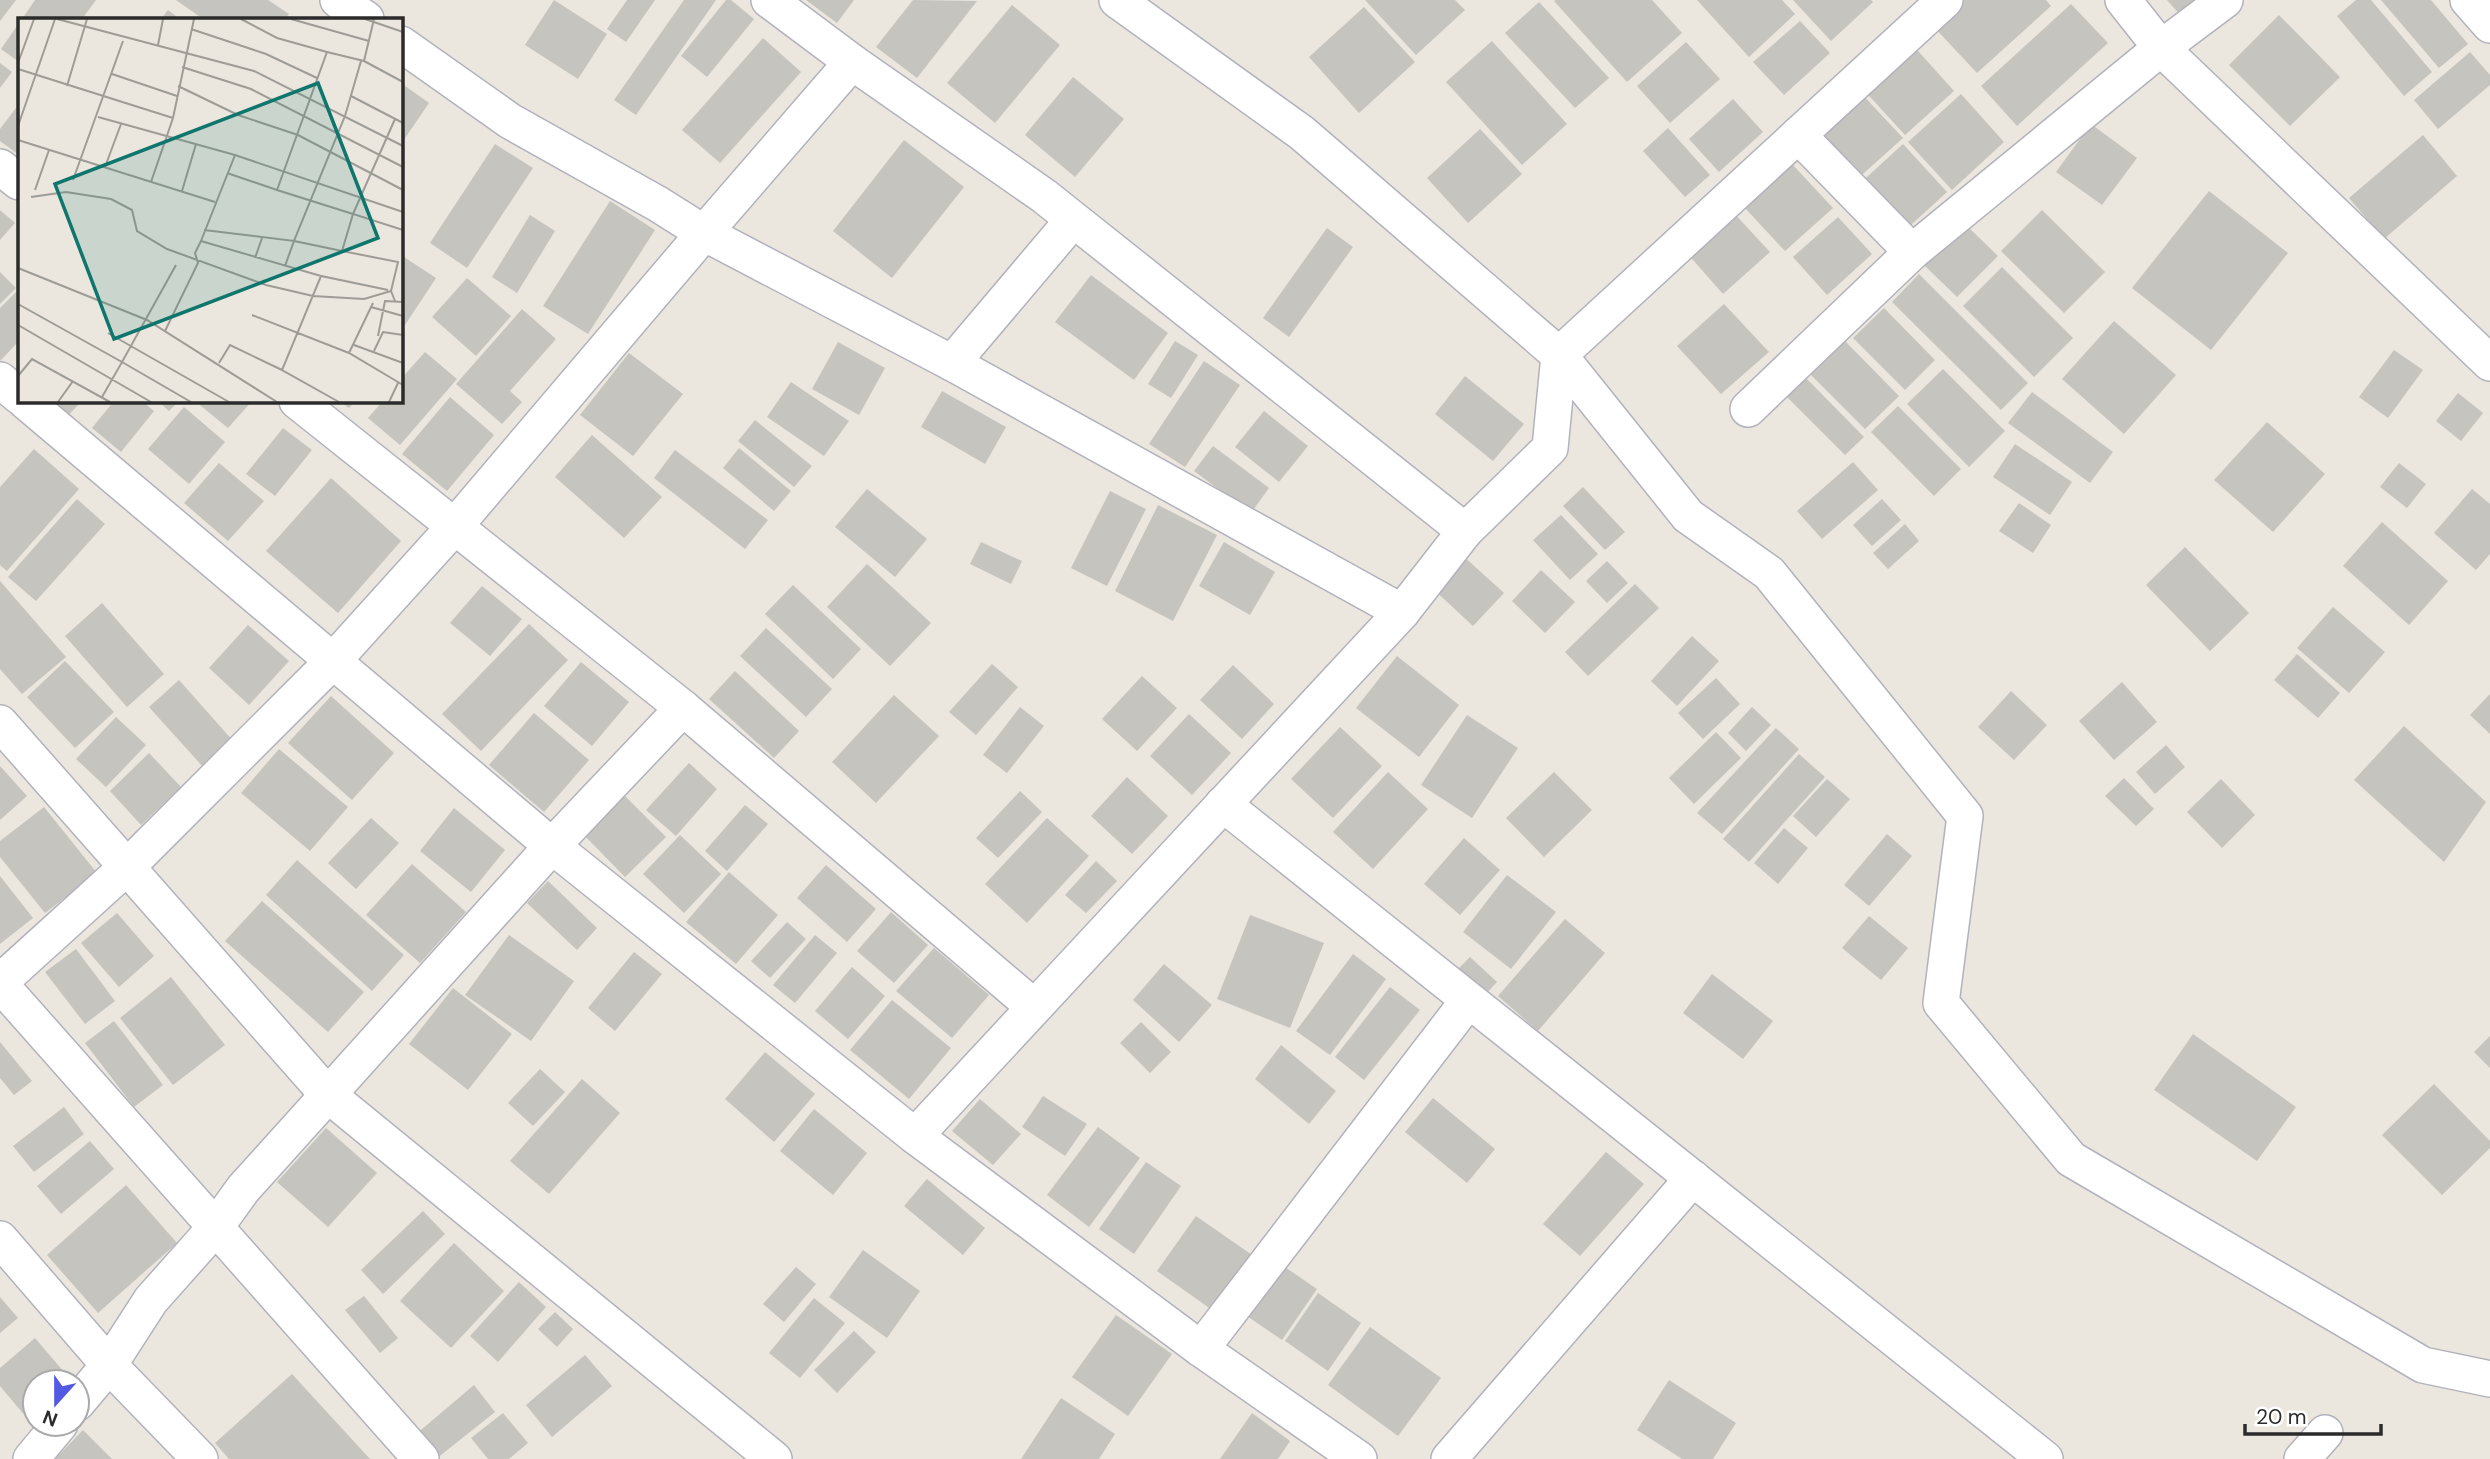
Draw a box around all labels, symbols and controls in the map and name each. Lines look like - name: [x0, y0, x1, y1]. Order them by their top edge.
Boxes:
- inset map: [18, 18, 402, 402]
- north arrow: [21, 1368, 91, 1438]
- scale bar: [2245, 1392, 2382, 1436]
- text: 20 m: [2256, 1403, 2307, 1431]
- text: N: [39, 1404, 61, 1433]

